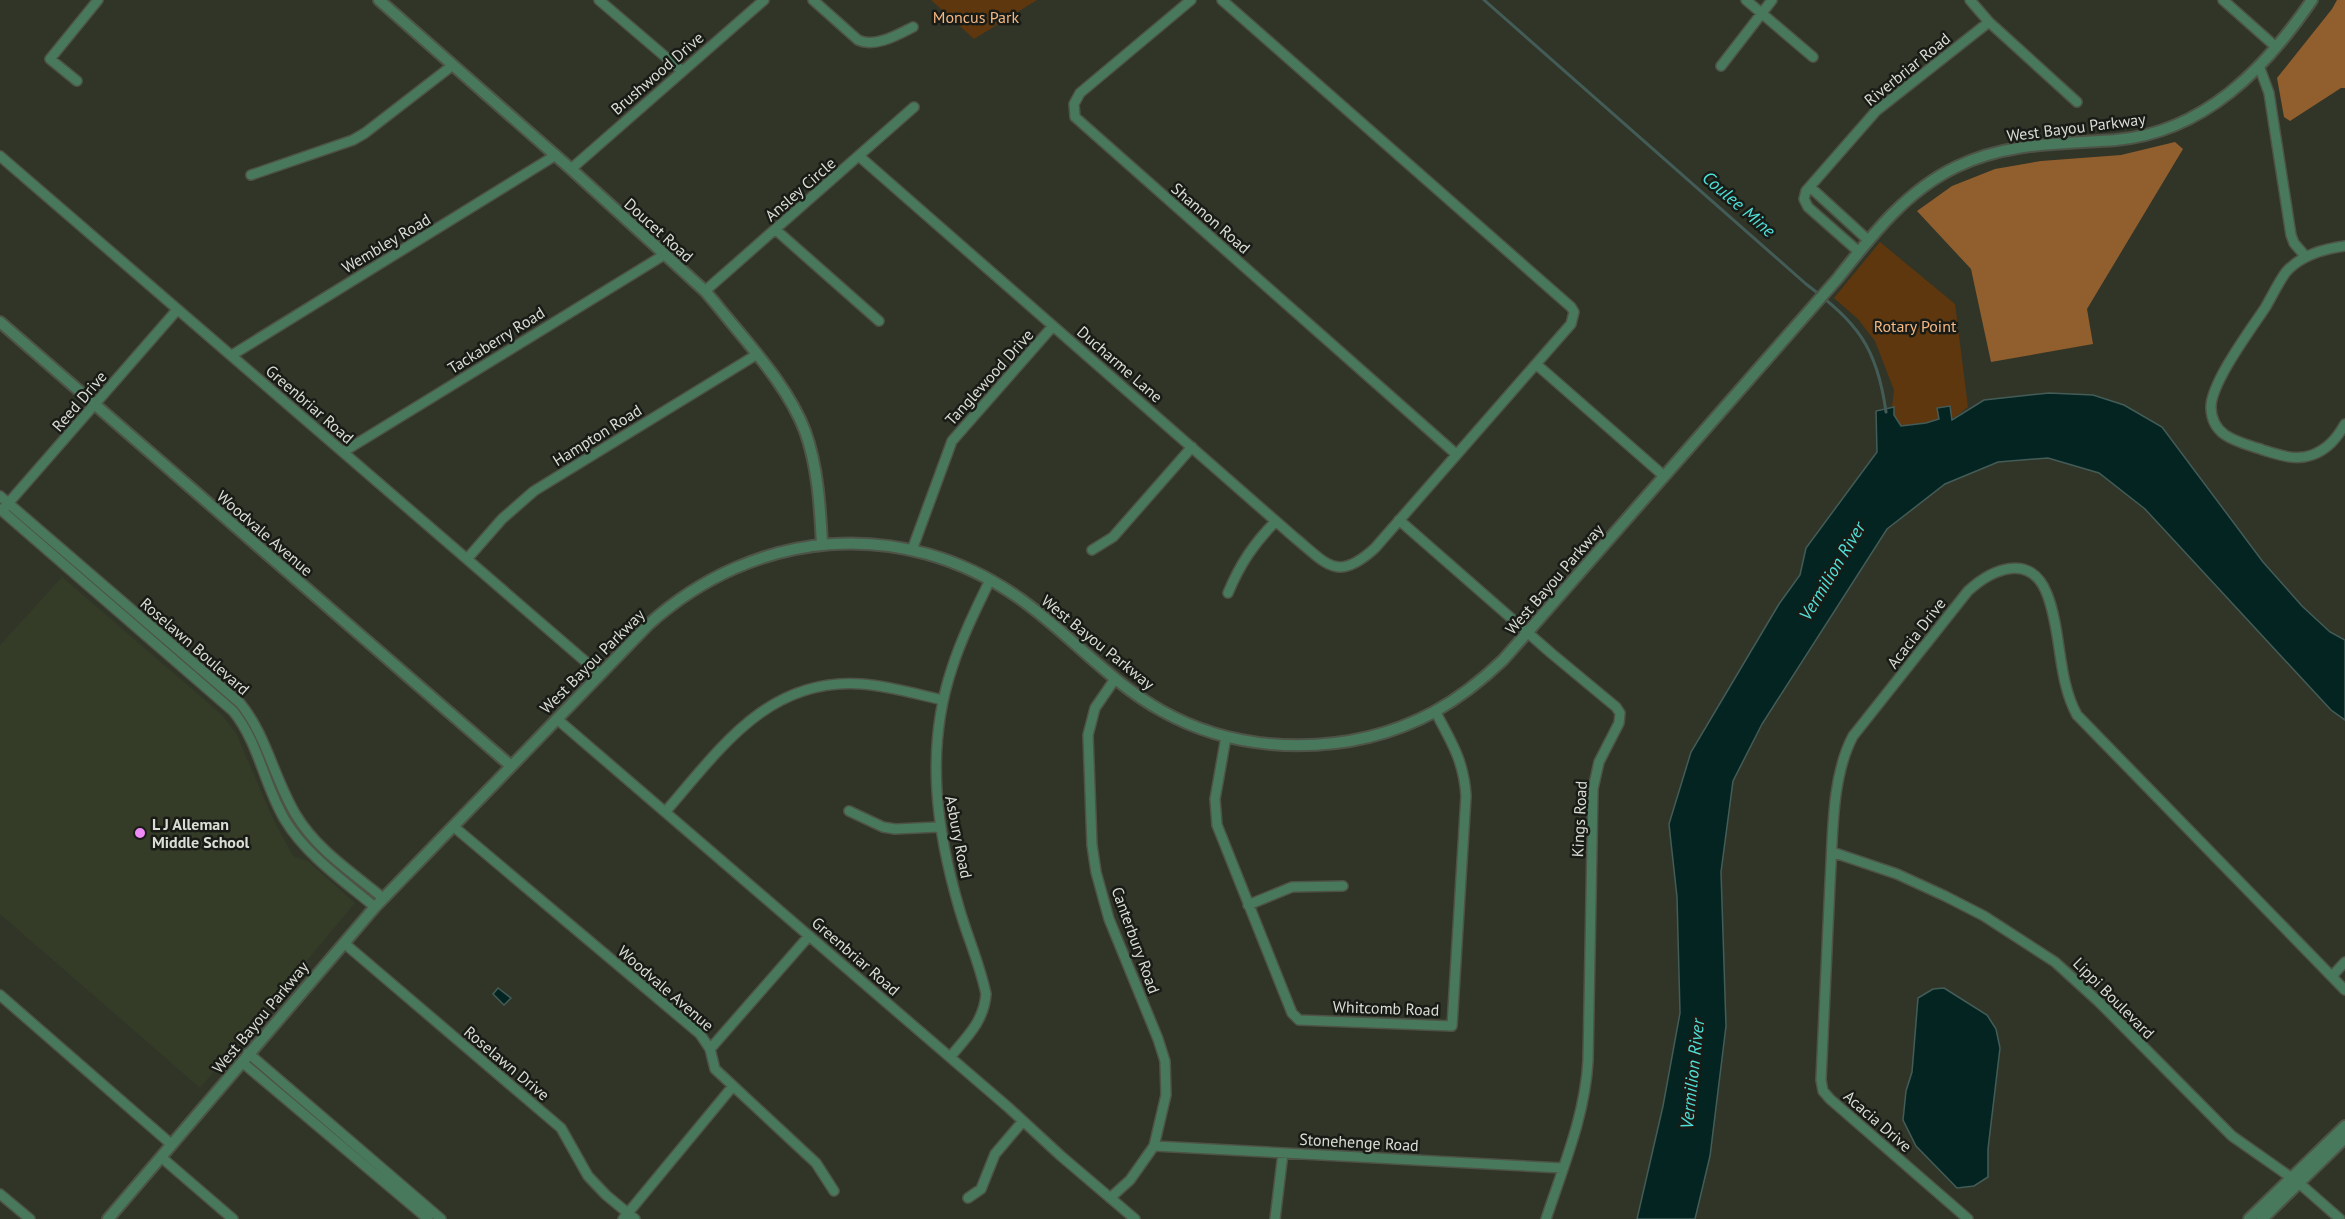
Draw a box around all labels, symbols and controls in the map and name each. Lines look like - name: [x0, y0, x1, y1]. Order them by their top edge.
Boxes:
- park label: Moncus Park: [933, 7, 1019, 27]
- street label: Brushwood Drive: [607, 27, 707, 119]
- street label: Riverbriar Road: [1860, 28, 1954, 110]
- street label: West Bayou Parkway: [2005, 108, 2147, 145]
- street label: Ansley Circle: [760, 153, 840, 225]
- water label: Coulee Mine: [1698, 166, 1781, 242]
- street label: Shannon Road: [1167, 178, 1255, 258]
- street label: Doucet Road: [620, 194, 698, 266]
- street label: Wembley Road: [338, 209, 434, 277]
- street label: Tackaberry Road: [444, 302, 548, 378]
- park label: Rotary Point: [1874, 316, 1957, 336]
- street label: Ducharme Lane: [1073, 321, 1167, 407]
- street label: Tanglewood Drive: [941, 325, 1037, 429]
- street label: Greenbriar Road: [262, 360, 358, 448]
- street label: Reed Drive: [47, 367, 111, 435]
- street label: Hampton Road: [549, 400, 645, 470]
- street label: Woodvale Avenue: [213, 486, 317, 580]
- water label: Vermilion River: [1794, 517, 1871, 624]
- street label: West Bayou Parkway: [1501, 519, 1608, 638]
- street label: West Bayou Parkway: [1037, 590, 1159, 694]
- street label: Roselawn Boulevard: [136, 593, 254, 699]
- street label: Acacia Drive: [1882, 594, 1950, 672]
- street label: West Bayou Parkway: [536, 604, 649, 717]
- street label: Kings Road: [1567, 780, 1591, 858]
- street label: Asbury Road: [941, 794, 977, 880]
- place label: L J Alleman Middle School: [152, 814, 250, 852]
- marker: L J Alleman Middle School: [133, 826, 147, 840]
- street label: Canterbury Road: [1107, 884, 1165, 996]
- street label: Greenbriar Road: [808, 912, 904, 1000]
- street label: Woodvale Avenue: [614, 941, 718, 1035]
- street label: Lippi Boulevard: [2069, 953, 2159, 1043]
- street label: West Bayou Parkway: [207, 957, 313, 1077]
- street label: Whitcomb Road: [1332, 996, 1440, 1020]
- water label: Vermilion River: [1675, 1017, 1709, 1130]
- street label: Roselawn Drive: [460, 1021, 554, 1105]
- street label: Acacia Drive: [1840, 1086, 1916, 1156]
- street label: Stonehenge Road: [1299, 1129, 1419, 1155]

